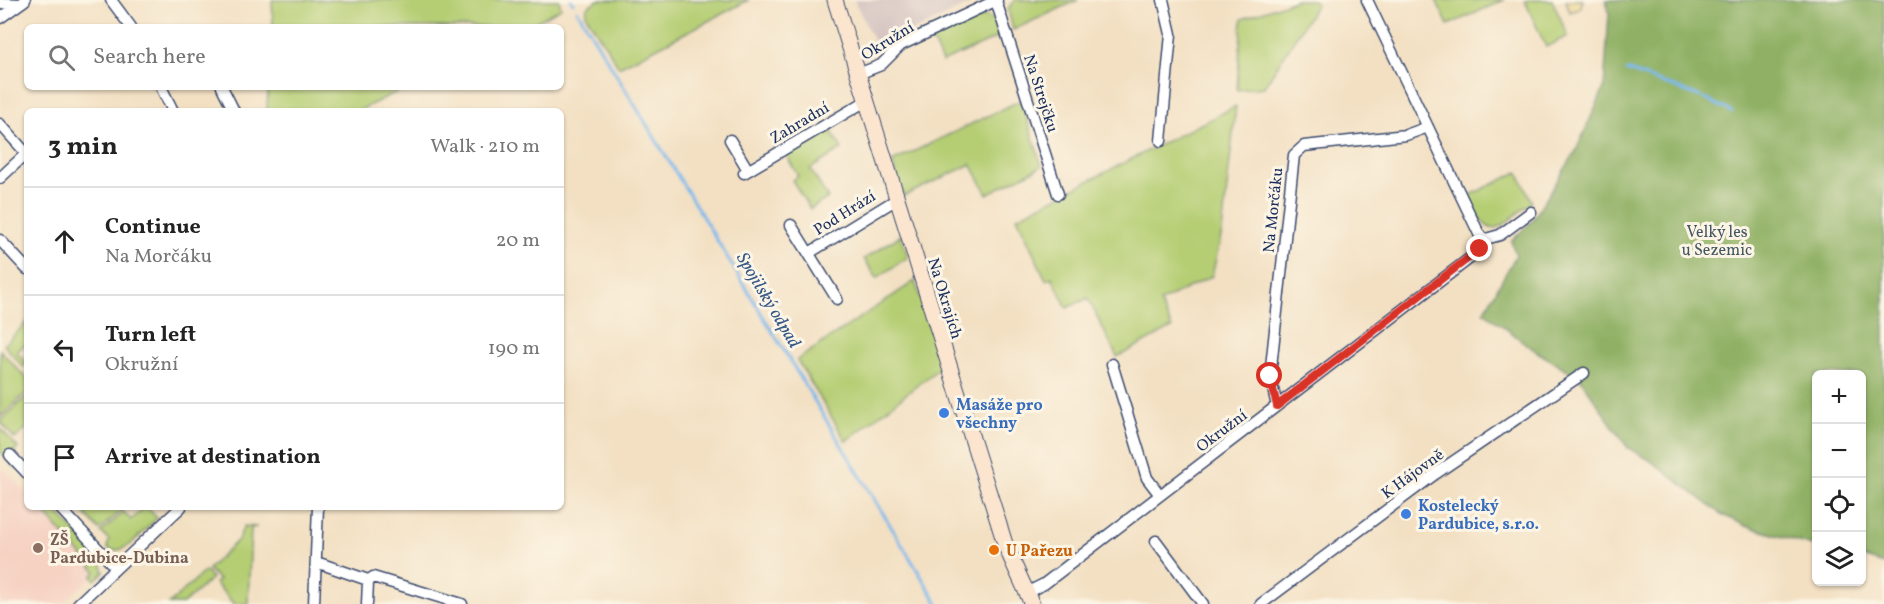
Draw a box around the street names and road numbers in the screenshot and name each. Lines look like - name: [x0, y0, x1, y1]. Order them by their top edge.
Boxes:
- street label: Okružní: [857, 17, 919, 67]
- street label: Na Strejčku: [1017, 52, 1063, 135]
- street label: Zahradní: [766, 97, 834, 150]
- street label: Na Morčáku: [1259, 166, 1289, 254]
- street label: Pod Hrází: [810, 186, 880, 241]
- street label: Na Okrajích: [921, 255, 967, 342]
- street label: Okružní: [1192, 405, 1252, 458]
- street label: K Hájovně: [1377, 444, 1449, 505]

